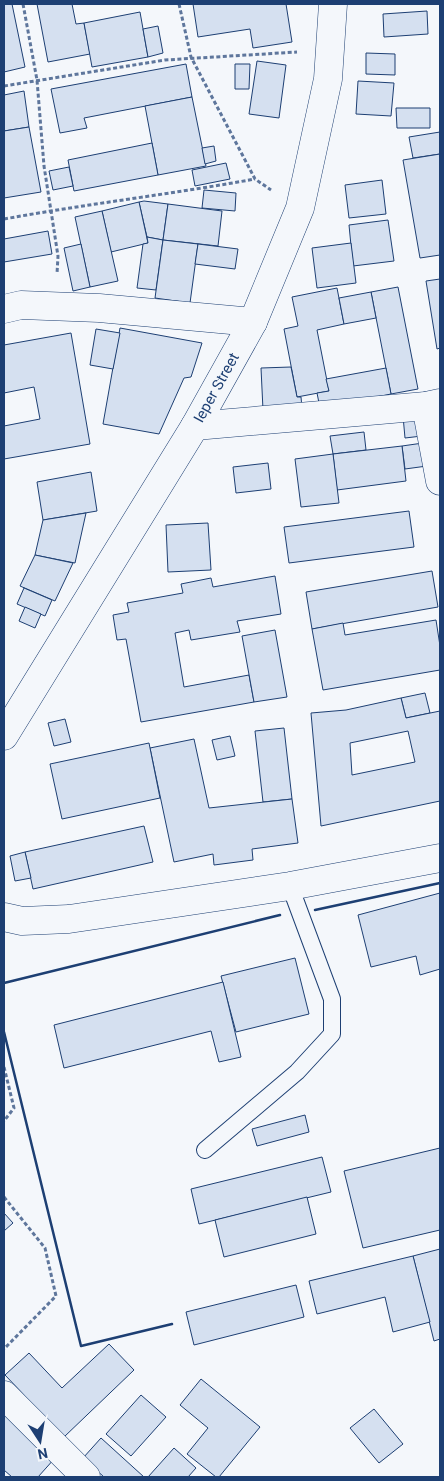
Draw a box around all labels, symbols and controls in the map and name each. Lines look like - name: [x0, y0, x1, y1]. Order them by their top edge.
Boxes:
- street label: Ieper Street: [190, 350, 243, 426]
- north arrow: [15, 1416, 65, 1466]
- text: N: [36, 1445, 49, 1463]

